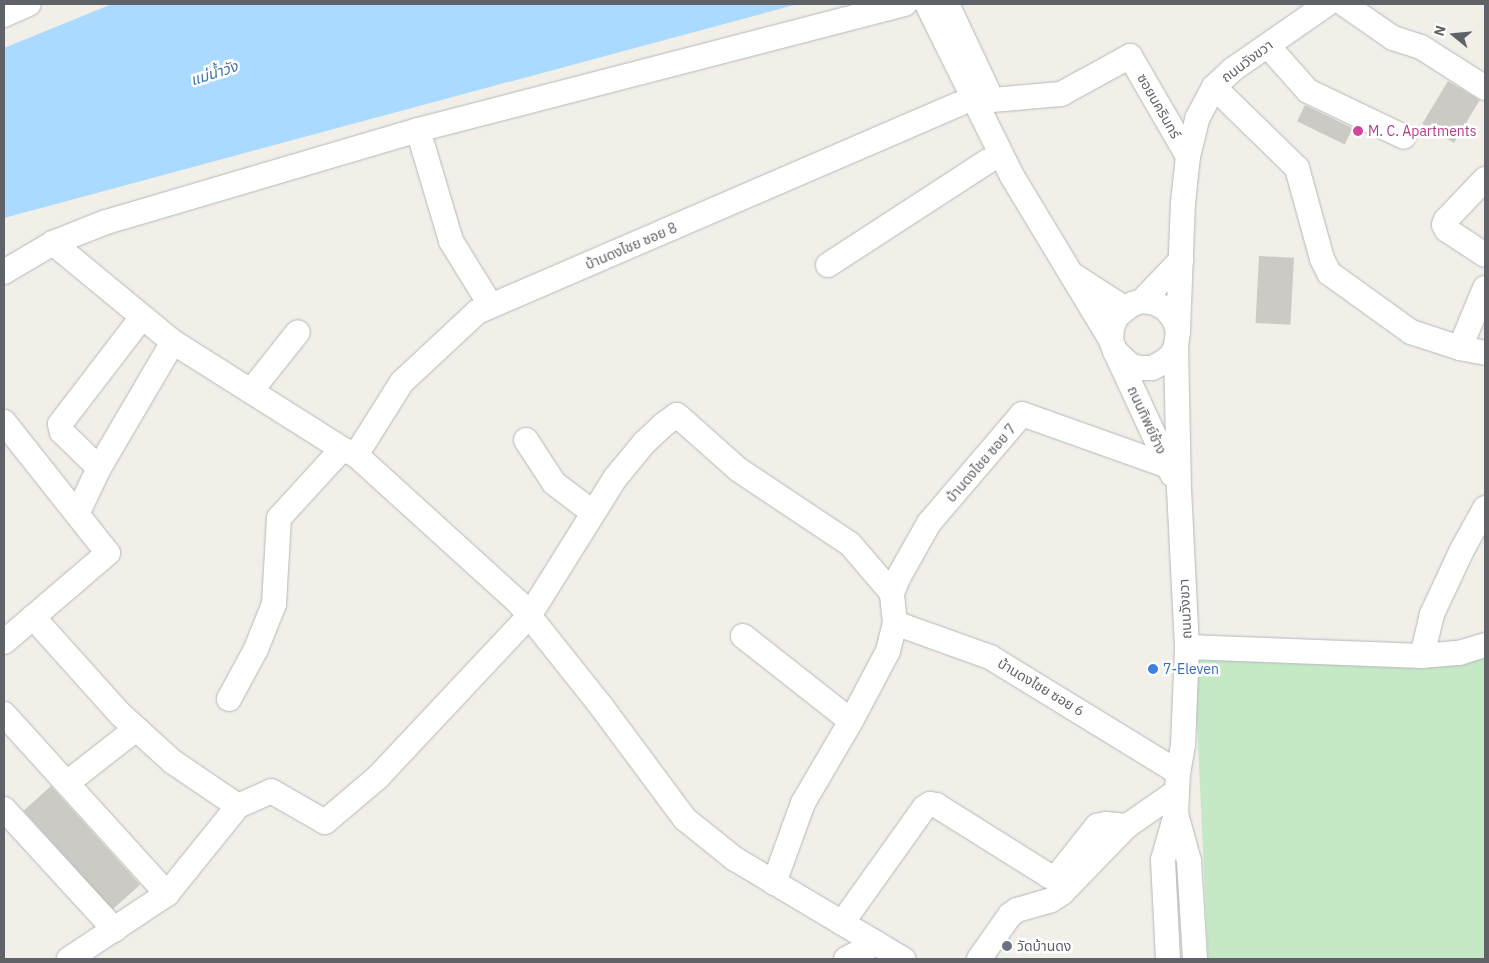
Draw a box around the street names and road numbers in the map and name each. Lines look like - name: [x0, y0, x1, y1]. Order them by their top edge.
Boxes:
- street label: ถนนวังขวา: [1218, 36, 1276, 86]
- street label: ซอยนครินทร์: [1134, 71, 1184, 141]
- street label: บ้านดงไชย ซอย 8: [583, 219, 679, 273]
- street label: ถนนทิพย์ช้าง: [1124, 383, 1170, 457]
- street label: บ้านดงไชย ซอย 7: [942, 420, 1020, 506]
- street label: ถนนวังขวา: [1175, 578, 1195, 640]
- street label: บ้านดงไชย ซอย 6: [995, 655, 1087, 719]

